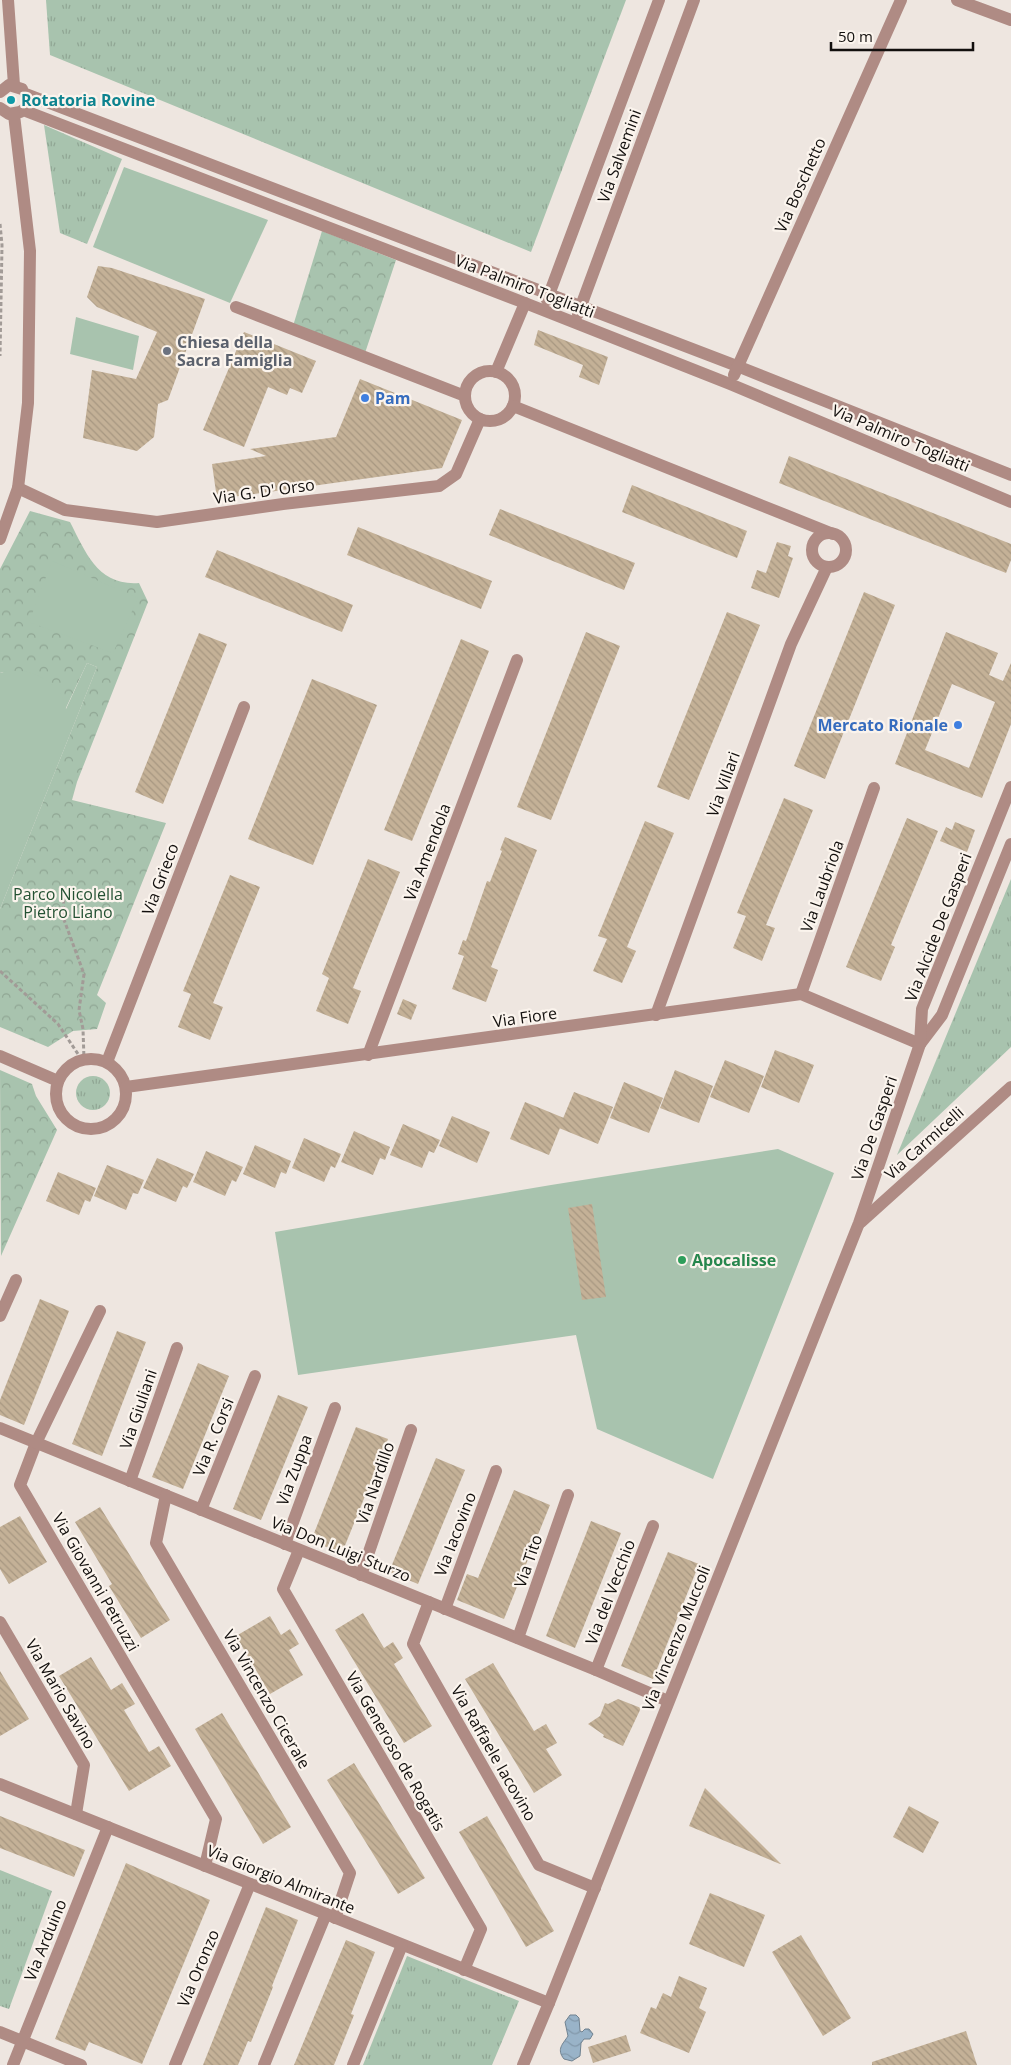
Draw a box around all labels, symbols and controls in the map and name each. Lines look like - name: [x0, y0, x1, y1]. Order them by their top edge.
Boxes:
- scale bar: [831, 20, 974, 52]
- text: 50 m: [838, 26, 873, 46]
- place label: Rotatoria Rovine: [21, 89, 155, 111]
- marker: Rotatoria Rovine: [5, 94, 17, 106]
- street label: Via Salvemini: [592, 106, 646, 206]
- street label: Via Boschetto: [769, 134, 831, 236]
- street label: Via Palmiro Togliatti: [452, 249, 598, 323]
- place label: Chiesa della Sacra Famiglia: [177, 331, 292, 371]
- marker: Chiesa della Sacra Famiglia: [161, 345, 173, 357]
- place label: Pam: [375, 387, 410, 409]
- marker: Pam: [359, 392, 371, 404]
- street label: Via Palmiro Togliatti: [829, 399, 973, 477]
- street label: Via G. D' Orso: [212, 473, 316, 509]
- place label: Mercato Rionale: [817, 714, 948, 736]
- marker: Mercato Rionale: [952, 719, 964, 731]
- street label: Via Villari: [701, 748, 745, 820]
- street label: Via Amendola: [398, 800, 456, 904]
- street label: Via Laubriola: [795, 837, 849, 935]
- street label: Via Grieco: [136, 840, 184, 918]
- street label: Via Alcide De Gasperi: [899, 849, 977, 1005]
- park label: Parco Nicolella Pietro Liano: [13, 883, 123, 923]
- street label: Via Fiore: [492, 1002, 558, 1032]
- street label: Via De Gasperi: [846, 1073, 902, 1183]
- street label: Via Carmicelli: [880, 1101, 968, 1185]
- place label: Apocalisse: [692, 1249, 776, 1271]
- marker: Apocalisse: [676, 1254, 688, 1266]
- street label: Via Giuliani: [114, 1366, 162, 1452]
- street label: Via R. Corsi: [187, 1395, 239, 1479]
- street label: Via Zuppa: [271, 1431, 317, 1509]
- street label: Via Nardillo: [351, 1439, 399, 1527]
- street label: Via Iacovino: [429, 1489, 481, 1579]
- street label: Via Giovanni Petruzzi: [47, 1509, 145, 1655]
- street label: Via Don Luigi Sturzo: [268, 1511, 414, 1587]
- street label: Via Tito: [509, 1532, 547, 1590]
- street label: Via del Vecchio: [580, 1536, 640, 1648]
- street label: Via Vincenzo Muccoli: [637, 1562, 715, 1714]
- street label: Via Vincenzo Cicerale: [218, 1626, 316, 1772]
- street label: Via Mario Savino: [21, 1635, 101, 1753]
- street label: Via Generoso de Rogatis: [341, 1667, 451, 1835]
- street label: Via Raffaele Iacovino: [446, 1681, 542, 1825]
- street label: Via Giorgio Almirante: [204, 1839, 358, 1919]
- street label: Via Arduino: [19, 1896, 71, 1984]
- street label: Via Oronzo: [172, 1926, 224, 2010]

